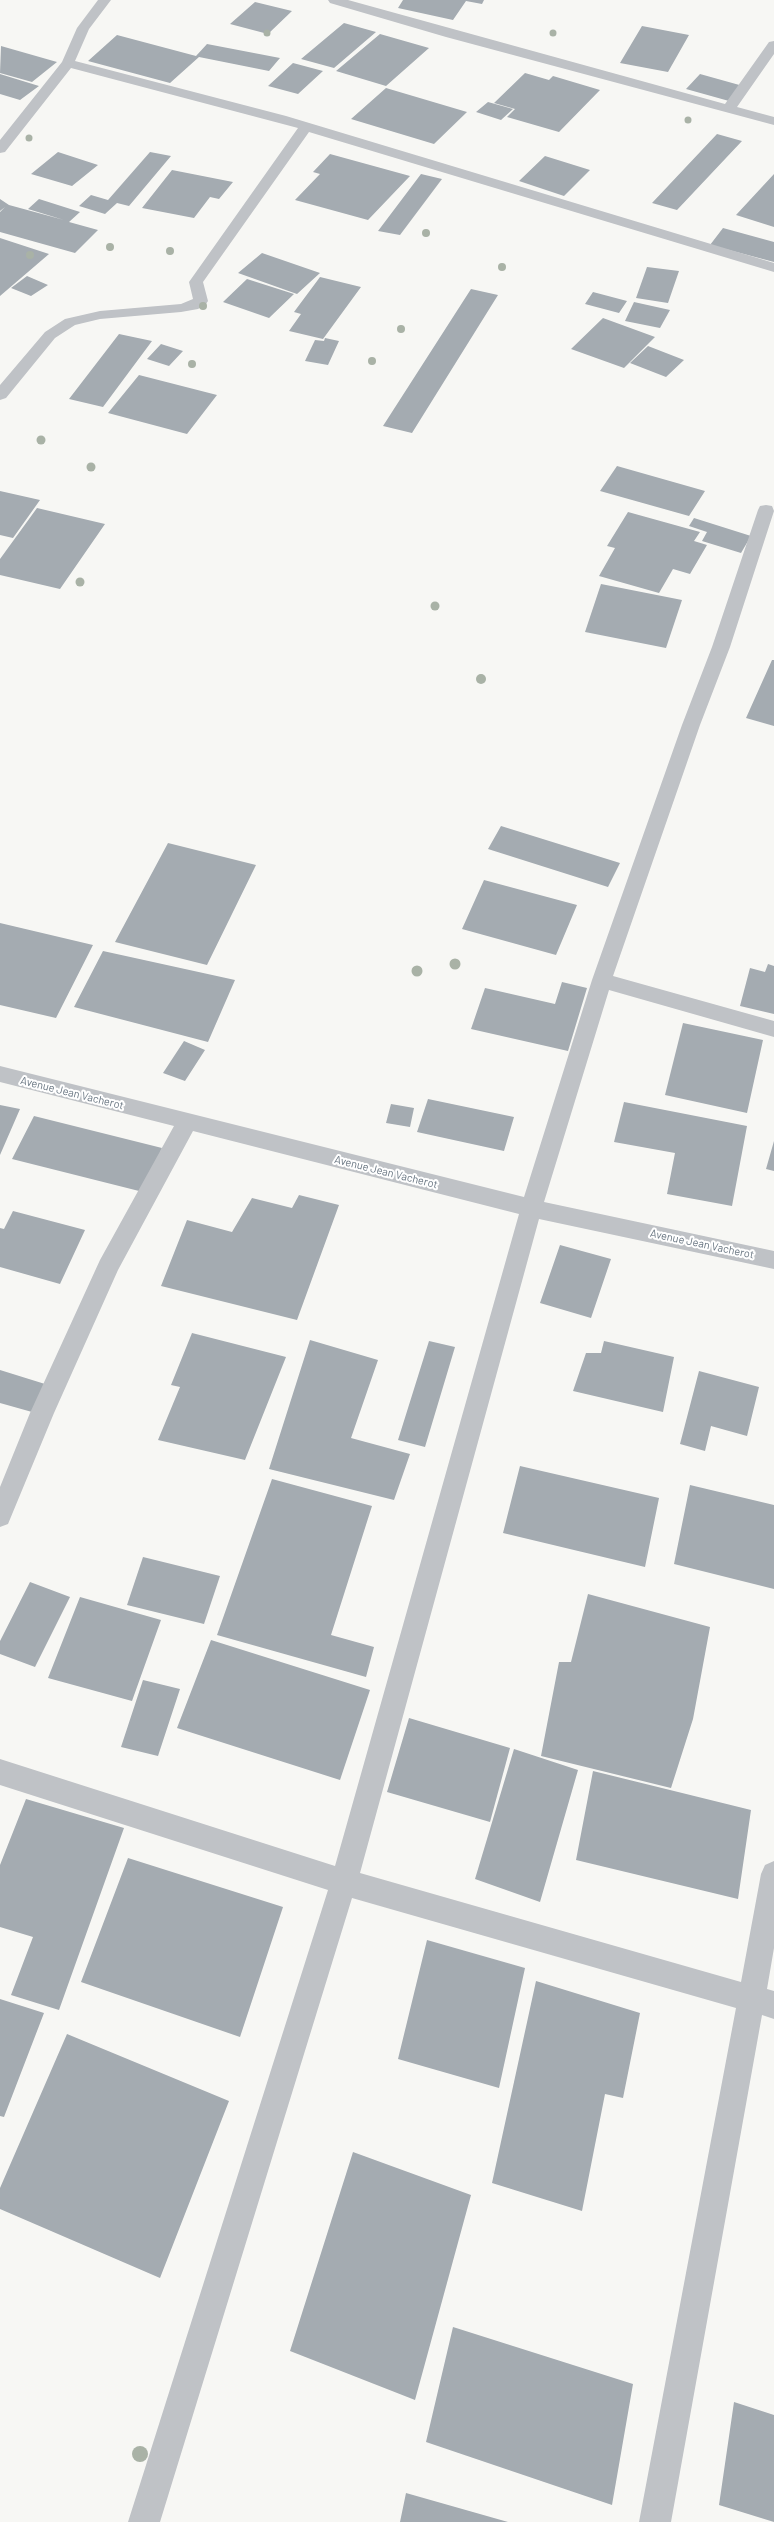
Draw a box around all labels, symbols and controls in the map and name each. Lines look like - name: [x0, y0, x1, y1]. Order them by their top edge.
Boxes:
- street label: Avenue Jean Vacherot: [19, 1074, 125, 1112]
- street label: Avenue Jean Vacherot: [333, 1153, 439, 1191]
- street label: Avenue Jean Vacherot: [649, 1227, 755, 1261]

